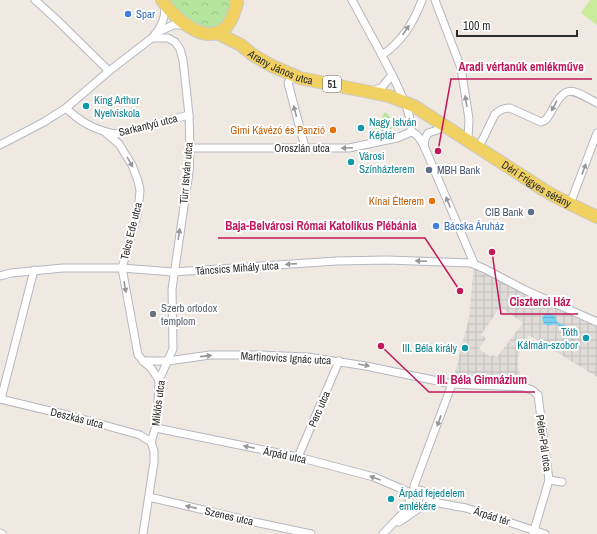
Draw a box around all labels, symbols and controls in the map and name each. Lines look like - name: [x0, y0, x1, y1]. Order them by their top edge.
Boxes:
- place label: Spar: [136, 7, 155, 21]
- marker: Spar: [123, 9, 133, 19]
- scale bar: [457, 12, 577, 38]
- text: 100 m: [463, 18, 490, 34]
- one-way arrow: [402, 25, 410, 36]
- street label: Arany János utca: [244, 46, 314, 87]
- callout: Aradi vértanúk emlékműve: [451, 55, 592, 79]
- text: Aradi vértanúk emlékműve: [458, 59, 584, 75]
- road number: 51: [323, 76, 341, 92]
- place label: King Arthur Nyelviskola: [94, 93, 140, 120]
- one-way arrow: [463, 95, 469, 107]
- one-way arrow: [551, 100, 558, 112]
- marker: King Arthur Nyelviskola: [81, 101, 91, 111]
- one-way arrow: [292, 104, 298, 116]
- street label: Sarkantyú utca: [117, 111, 179, 139]
- place label: Nagy István Képtár: [369, 115, 417, 142]
- place label: Gimi Kávézó és Panzió: [230, 123, 325, 137]
- marker: Nagy István Képtár: [356, 123, 366, 133]
- marker: Gimi Kávézó és Panzió: [328, 125, 338, 135]
- street label: Oroszlán utca: [274, 141, 330, 155]
- street label: Türr István utca: [176, 142, 196, 204]
- one-way arrow: [341, 144, 353, 151]
- place label: Városi Színházterem: [359, 149, 415, 176]
- one-way arrow: [126, 156, 133, 168]
- marker: Városi Színházterem: [346, 157, 356, 167]
- street label: Déri Frigyes sétány: [499, 158, 574, 211]
- one-way arrow: [581, 162, 587, 174]
- place label: MBH Bank: [437, 163, 481, 177]
- marker: MBH Bank: [424, 165, 434, 175]
- place label: Kínai Étterem: [369, 194, 424, 208]
- one-way arrow: [444, 195, 450, 207]
- marker: Kínai Étterem: [427, 196, 437, 206]
- street label: Telcs Ede utca: [117, 201, 145, 261]
- place label: CIB Bank: [485, 205, 523, 219]
- marker: CIB Bank: [526, 207, 536, 217]
- callout: Baja-Belvárosi Római Katolikus Plébánia: [218, 214, 425, 238]
- text: Baja-Belvárosi Római Katolikus Plébánia: [225, 218, 417, 234]
- place label: Bácska Áruház: [444, 219, 505, 233]
- marker: Bácska Áruház: [431, 221, 441, 231]
- one-way arrow: [176, 228, 182, 240]
- street label: Táncsics Mihály utca: [195, 258, 279, 278]
- one-way arrow: [415, 258, 427, 265]
- one-way arrow: [285, 261, 297, 268]
- one-way arrow: [123, 281, 129, 293]
- callout: Ciszterci Ház: [501, 290, 578, 314]
- text: Ciszterci Ház: [509, 294, 571, 310]
- place label: Szerb ortodox templom: [161, 301, 218, 328]
- marker: Szerb ortodox templom: [148, 309, 158, 319]
- place label: Tóth Kálmán-szobor: [517, 325, 578, 352]
- marker: Tóth Kálmán-szobor: [581, 333, 591, 343]
- place label: III. Béla király: [402, 341, 457, 355]
- marker: III. Béla király: [460, 343, 470, 353]
- street label: Martinovics Ignác utca: [240, 349, 332, 367]
- one-way arrow: [200, 353, 212, 359]
- one-way arrow: [357, 363, 370, 369]
- callout: III. Béla Gimnázium: [429, 368, 535, 392]
- text: III. Béla Gimnázium: [437, 372, 527, 388]
- street label: Miklós utca: [148, 380, 168, 426]
- street label: Perc utca: [305, 389, 333, 429]
- street label: Deszkás utca: [49, 405, 105, 431]
- street label: Péter-Pál utca: [533, 414, 555, 472]
- one-way arrow: [436, 415, 442, 427]
- street label: Árpád utca: [261, 443, 308, 466]
- one-way arrow: [243, 444, 255, 450]
- one-way arrow: [369, 474, 381, 480]
- place label: Árpád fejedelem emlékére: [398, 486, 465, 513]
- marker: Árpád fejedelem emlékére: [386, 494, 396, 504]
- street label: Árpád tér: [471, 503, 512, 528]
- one-way arrow: [184, 504, 197, 510]
- street label: Szenes utca: [203, 504, 255, 528]

